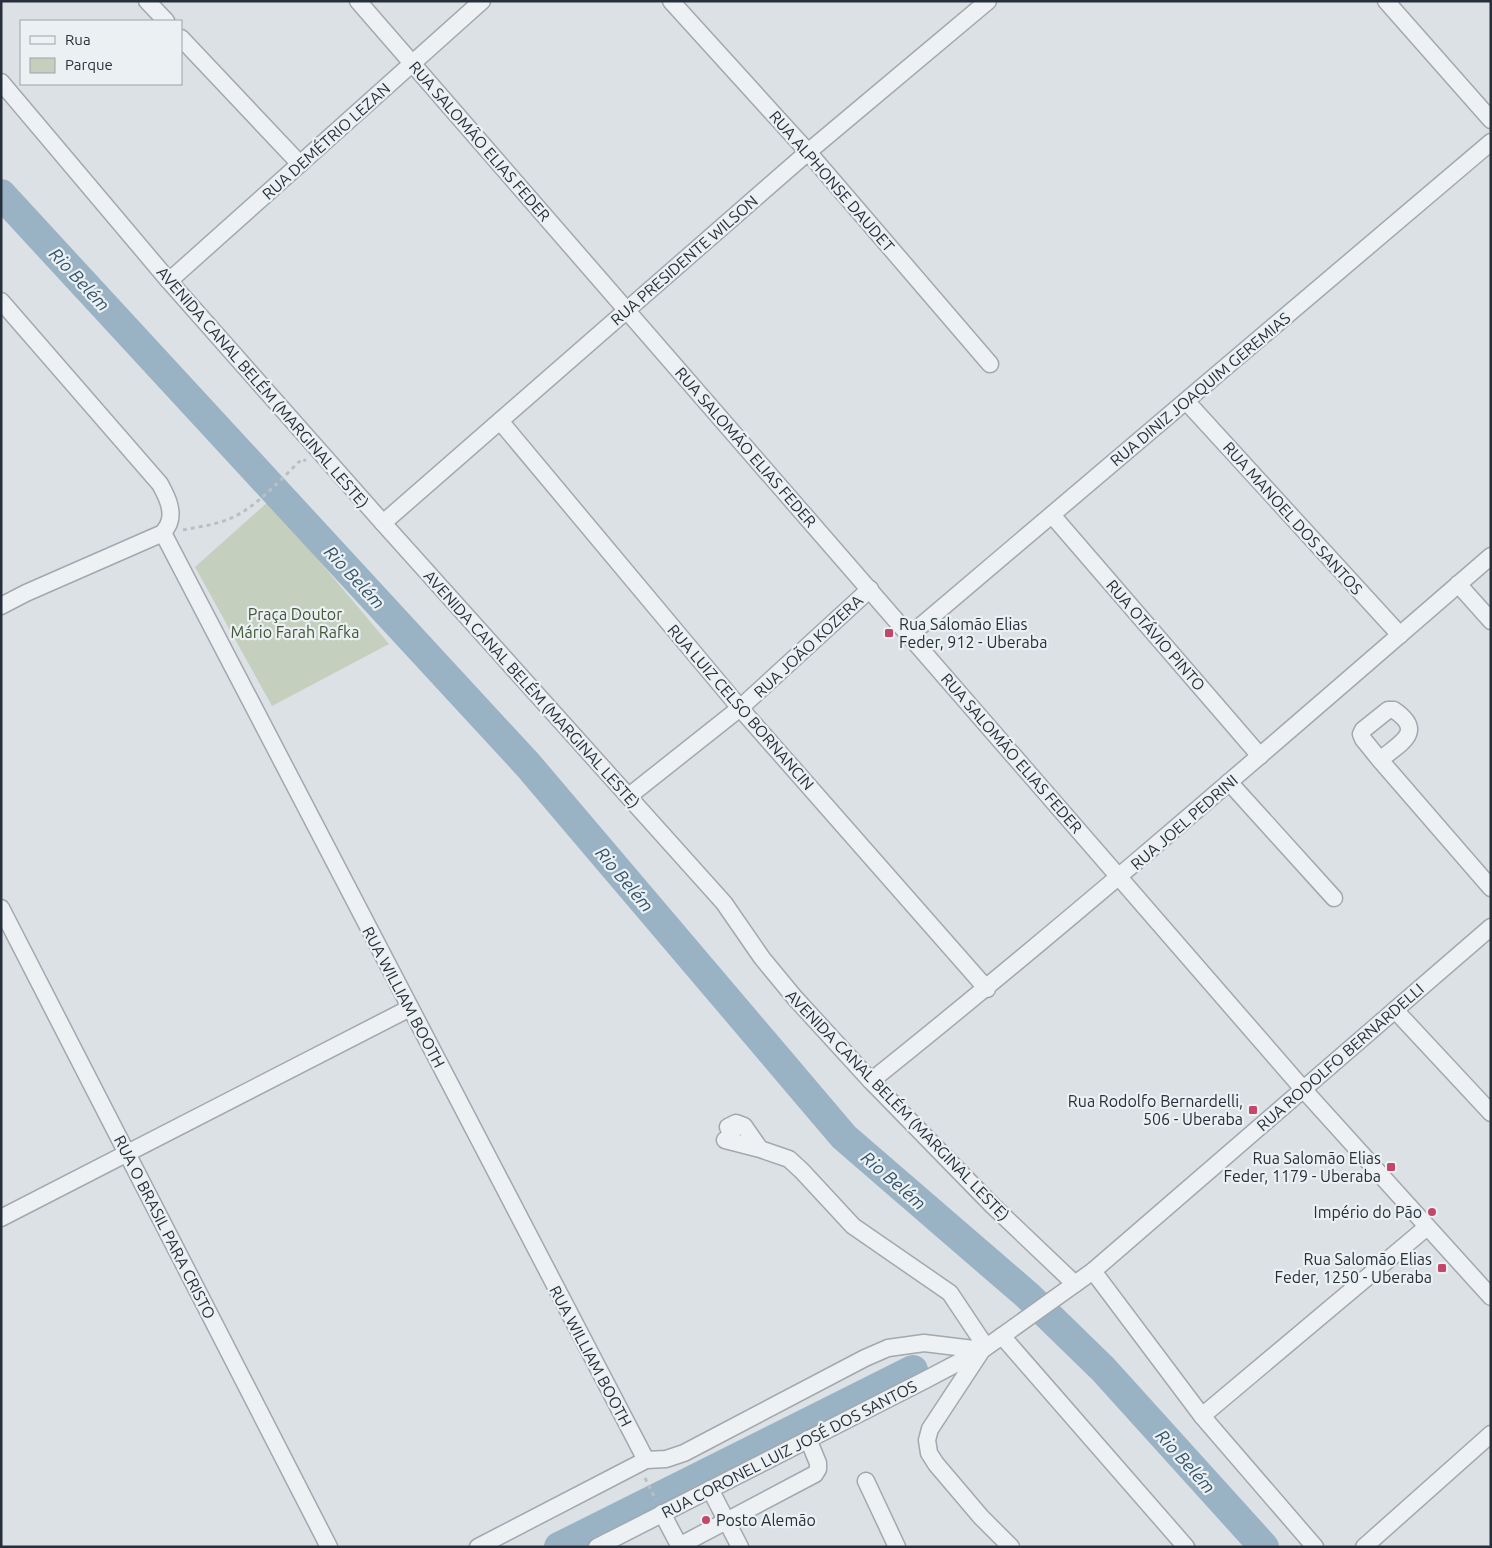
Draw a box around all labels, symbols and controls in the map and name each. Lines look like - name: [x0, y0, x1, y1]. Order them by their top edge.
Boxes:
- legend: [20, 20, 182, 85]
- text: Rua: [65, 31, 91, 48]
- text: Parque: [65, 56, 113, 73]
- street label: RUA SALOMÃO ELIAS FEDER: [406, 57, 555, 224]
- street label: RUA DEMÉTRIO LEZAN: [257, 77, 393, 203]
- street label: RUA ALPHONSE DAUDET: [766, 107, 898, 255]
- street label: RUA PRESIDENTE WILSON: [607, 191, 761, 329]
- water label: Rio Belém: [46, 243, 114, 315]
- street label: AVENIDA CANAL BELÉM (MARGINAL LESTE): [153, 262, 374, 512]
- street label: RUA DINIZ JOAQUIM GEREMIAS: [1106, 308, 1294, 470]
- street label: RUA SALOMÃO ELIAS FEDER: [672, 363, 821, 530]
- street label: RUA MANOEL DOS SANTOS: [1220, 438, 1366, 598]
- water label: Rio Belém: [321, 541, 389, 613]
- street label: AVENIDA CANAL BELÉM (MARGINAL LESTE): [420, 565, 645, 812]
- street label: RUA OTÁVIO PINTO: [1103, 575, 1211, 694]
- street label: RUA JOÃO KOZERA: [749, 590, 866, 701]
- park label: Praça Doutor Mário Farah Rafka: [231, 605, 359, 641]
- place label: Rua Salomão Elias Feder, 912 - Uberaba: [899, 615, 1047, 651]
- street label: RUA LUIZ CELSO BORNANCIN: [664, 621, 818, 793]
- marker: Rua Salomão Elias Feder, 912 - Uberaba: [883, 627, 895, 639]
- street label: RUA SALOMÃO ELIAS FEDER: [938, 669, 1087, 836]
- street label: RUA JOEL PEDRINI: [1127, 771, 1241, 873]
- water label: Rio Belém: [592, 842, 658, 916]
- street label: RUA WILLIAM BOOTH: [359, 923, 449, 1071]
- street label: RUA RODOLFO BERNARDELLI: [1253, 980, 1427, 1134]
- street label: AVENIDA CANAL BELÉM (MARGINAL LESTE): [782, 985, 1015, 1225]
- place label: Rua Rodolfo Bernardelli, 506 - Uberaba: [1068, 1092, 1243, 1128]
- marker: Rua Rodolfo Bernardelli, 506 - Uberaba: [1247, 1104, 1259, 1116]
- street label: RUA O BRASIL PARA CRISTO: [111, 1132, 219, 1322]
- water label: Rio Belém: [858, 1147, 930, 1213]
- place label: Rua Salomão Elias Feder, 1179 - Uberaba: [1224, 1149, 1381, 1185]
- marker: Rua Salomão Elias Feder, 1179 - Uberaba: [1385, 1161, 1397, 1173]
- place label: Império do Pão: [1314, 1203, 1422, 1221]
- marker: Império do Pão: [1426, 1206, 1438, 1218]
- place label: Rua Salomão Elias Feder, 1250 - Uberaba: [1275, 1250, 1432, 1286]
- marker: Rua Salomão Elias Feder, 1250 - Uberaba: [1436, 1262, 1448, 1274]
- street label: RUA WILLIAM BOOTH: [546, 1282, 636, 1430]
- street label: RUA CORONEL LUIZ JOSÉ DOS SANTOS: [657, 1375, 920, 1521]
- water label: Rio Belém: [1152, 1425, 1220, 1497]
- place label: Posto Alemão: [716, 1511, 816, 1529]
- marker: Posto Alemão: [700, 1514, 712, 1526]

